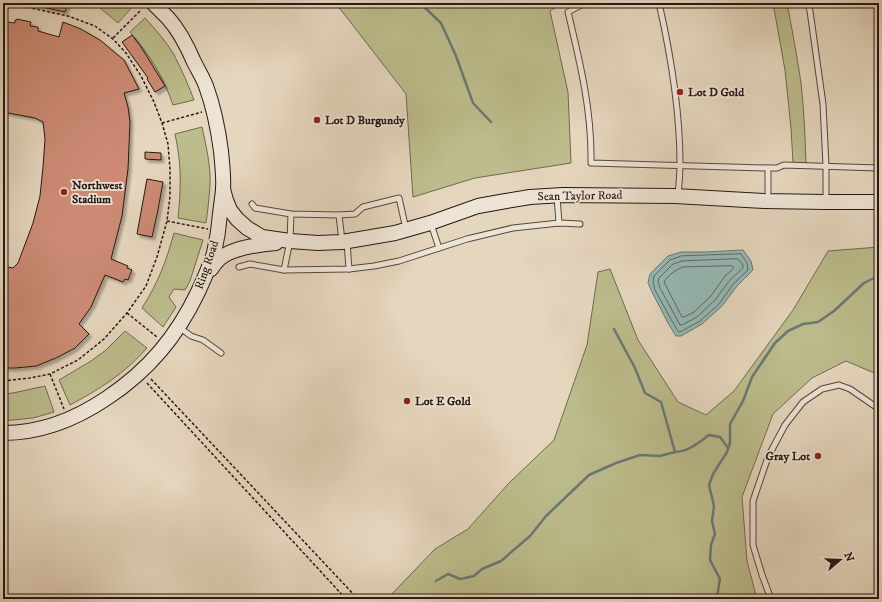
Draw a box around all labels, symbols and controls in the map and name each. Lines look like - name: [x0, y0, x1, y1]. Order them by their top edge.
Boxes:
- place label: Lot D Gold: [688, 85, 745, 100]
- marker: Lot D Gold: [675, 87, 685, 97]
- place label: Lot D Burgundy: [325, 113, 405, 128]
- marker: Lot D Burgundy: [312, 115, 322, 125]
- place label: Northwest Stadium: [72, 178, 123, 207]
- marker: Northwest Stadium: [59, 187, 69, 197]
- street label: Sean Taylor Road: [537, 188, 623, 204]
- street label: Ring Road: [192, 239, 222, 291]
- place label: Lot E Gold: [415, 394, 472, 409]
- marker: Lot E Gold: [402, 396, 412, 406]
- place label: Gray Lot: [766, 449, 810, 464]
- marker: Gray Lot: [813, 451, 823, 461]
- north arrow: [820, 540, 860, 580]
- text: N: [840, 551, 857, 564]

